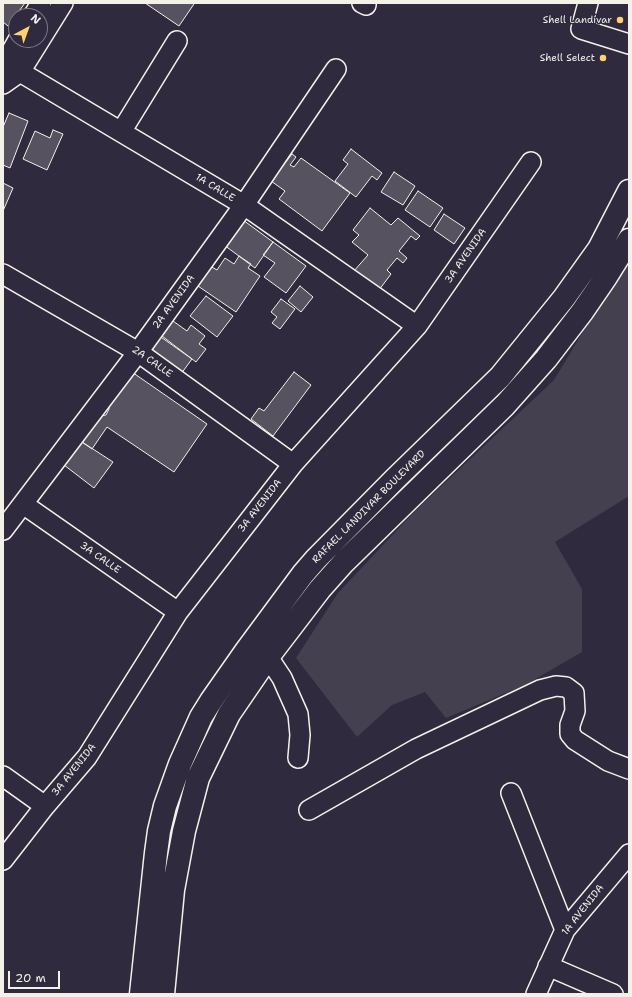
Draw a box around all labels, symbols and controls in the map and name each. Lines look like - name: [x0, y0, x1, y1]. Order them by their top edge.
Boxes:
- north arrow: [8, 8, 48, 48]
- text: N: [27, 11, 44, 28]
- place label: Shell Landívar: [543, 14, 612, 26]
- marker: Shell Landívar: [615, 15, 625, 25]
- place label: Shell Select: [540, 52, 595, 64]
- marker: Shell Select: [598, 53, 608, 63]
- street label: 1A CALLE: [193, 171, 237, 205]
- street label: 3A AVENIDA: [443, 226, 489, 286]
- street label: 2A AVENIDA: [150, 273, 198, 331]
- street label: 2A CALLE: [129, 344, 175, 380]
- street label: RAFAEL LANDIVAR BOULEVARD: [310, 448, 428, 566]
- street label: 3A AVENIDA: [236, 477, 284, 535]
- street label: 3A CALLE: [77, 540, 123, 576]
- street label: 3A AVENIDA: [49, 741, 99, 799]
- street label: 1A AVENIDA: [559, 882, 607, 938]
- scale bar: [10, 963, 62, 989]
- text: 20 m: [15, 970, 46, 986]

